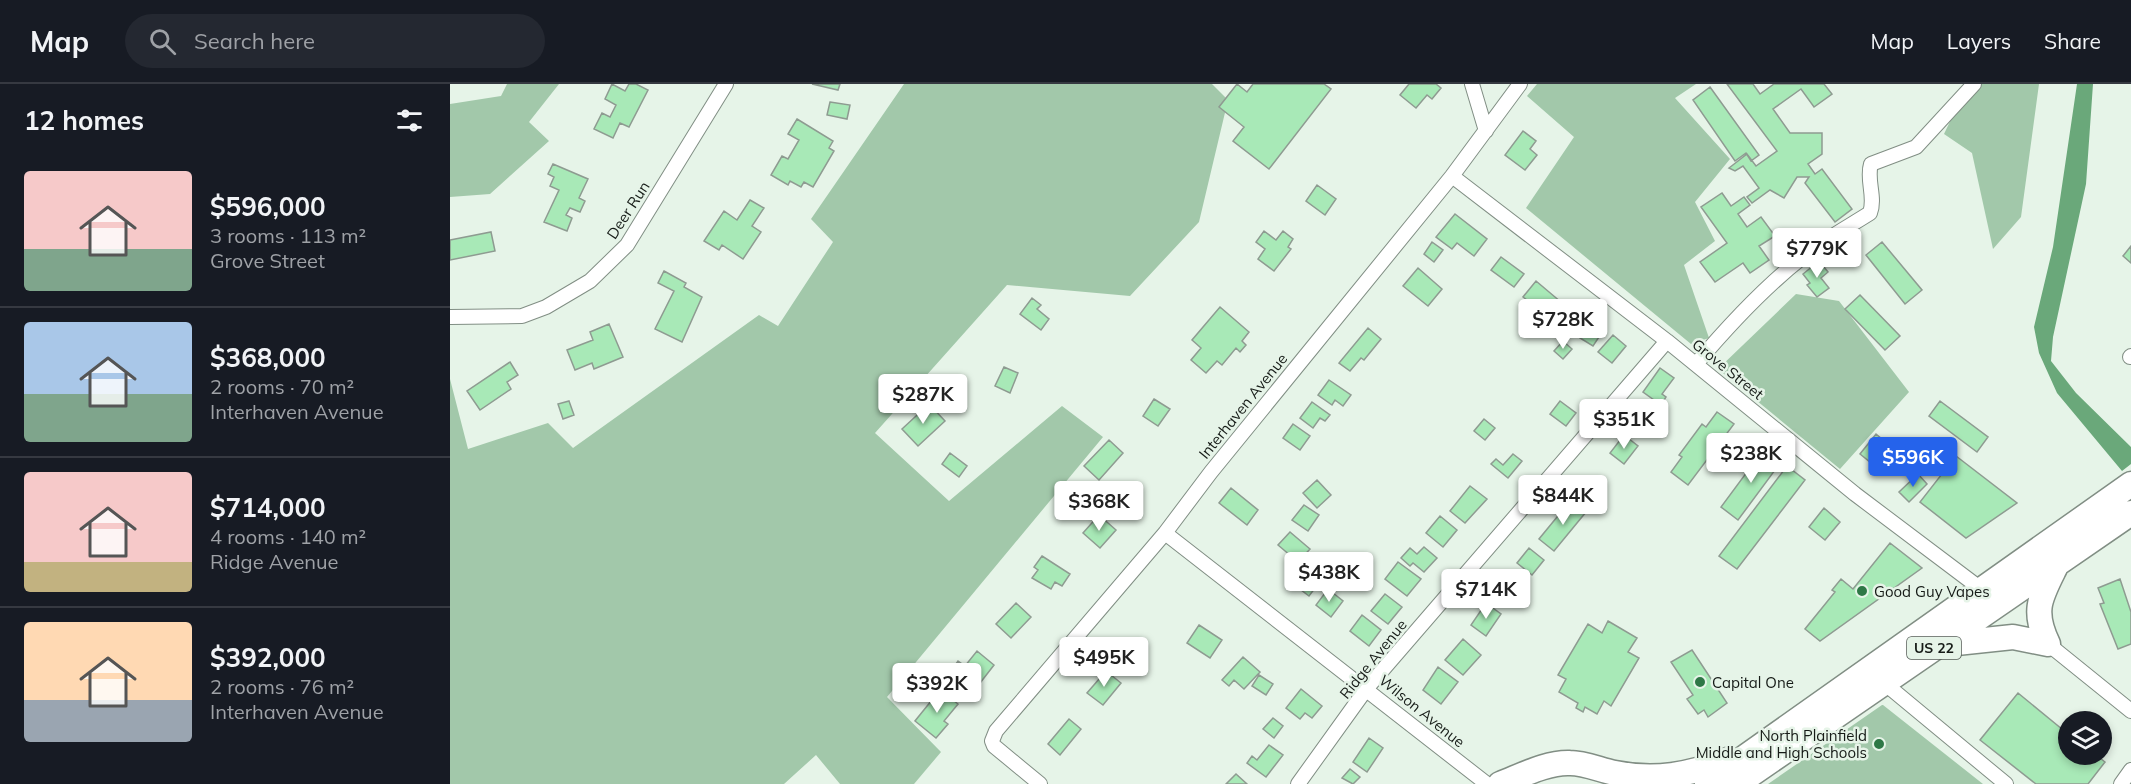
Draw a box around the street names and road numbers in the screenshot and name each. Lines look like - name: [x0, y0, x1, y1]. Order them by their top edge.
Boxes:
- street label: Deer Run: [602, 178, 654, 242]
- street label: Grove Street: [1689, 334, 1767, 404]
- street label: Interhaven Avenue: [1195, 349, 1291, 463]
- street label: Ridge Avenue: [1335, 616, 1411, 702]
- road number: US 22: [1907, 637, 1961, 659]
- street label: Wilson Avenue: [1375, 671, 1469, 751]

